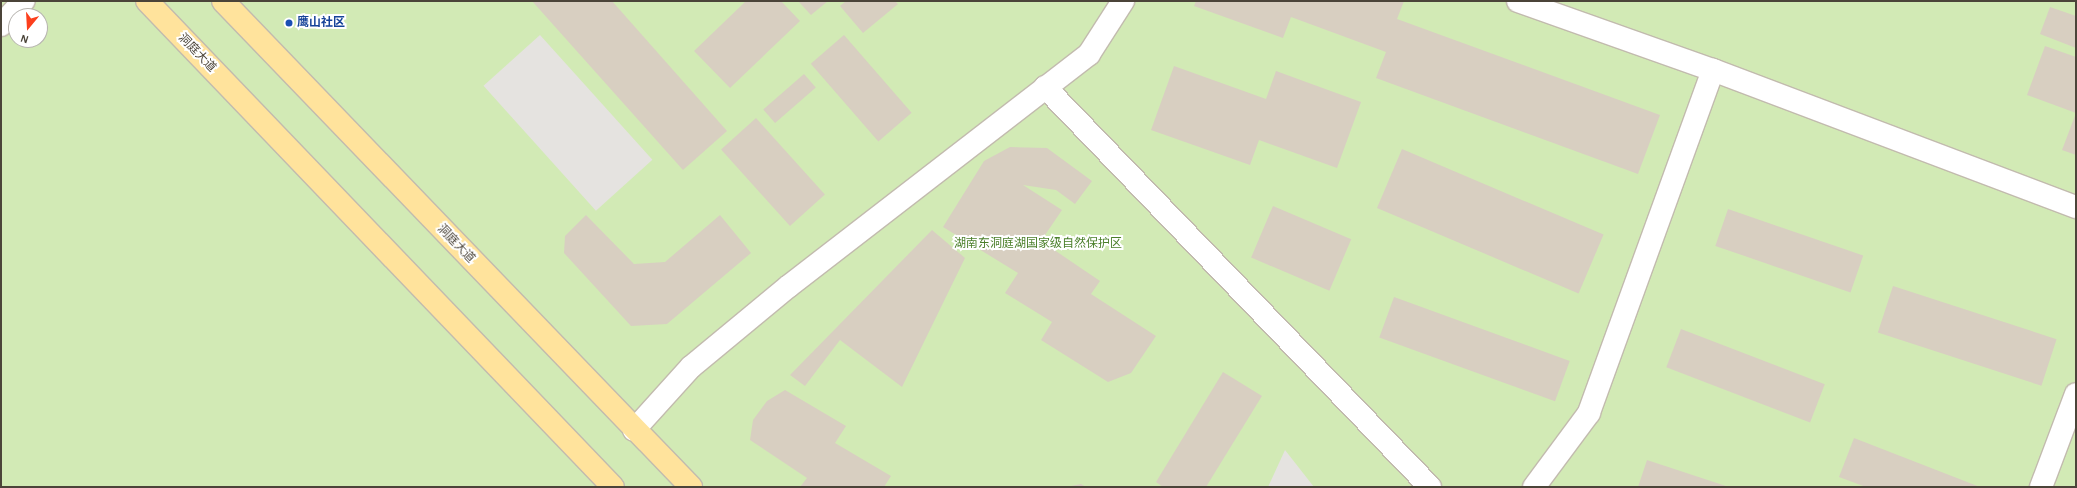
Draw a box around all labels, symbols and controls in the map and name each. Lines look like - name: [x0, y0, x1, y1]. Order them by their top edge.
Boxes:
- north arrow: [8, 8, 48, 48]
- place label: 鹰山社区: [297, 16, 345, 30]
- marker: 鹰山社区: [284, 18, 294, 28]
- street label: 洞庭大道: [175, 31, 219, 75]
- text: N: [19, 33, 30, 45]
- street label: 洞庭大道: [434, 222, 478, 266]
- park label: 湖南东洞庭湖国家级自然保护区: [954, 237, 1122, 251]

